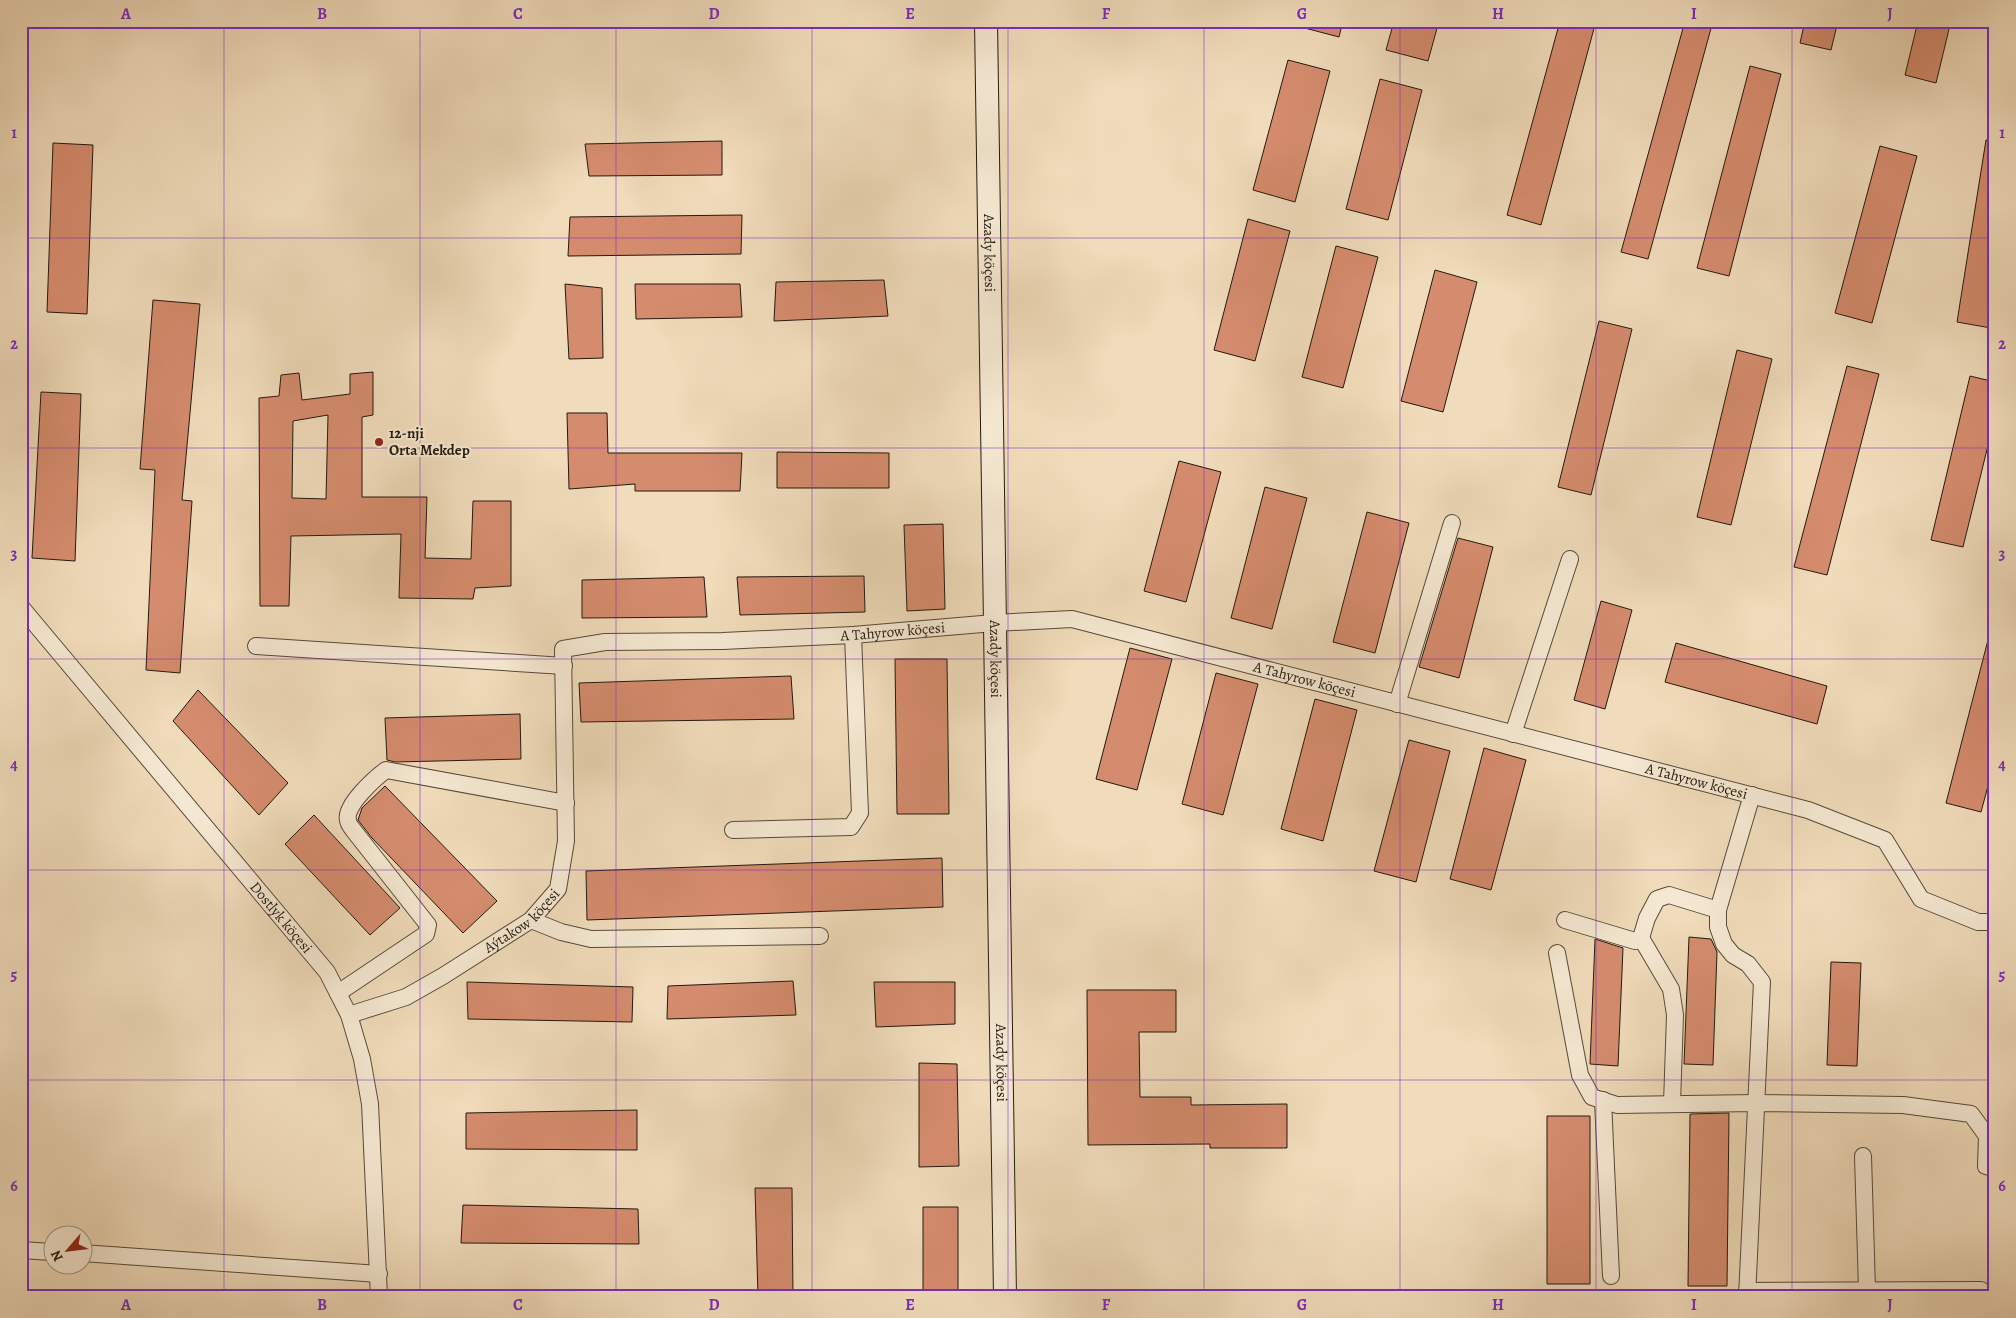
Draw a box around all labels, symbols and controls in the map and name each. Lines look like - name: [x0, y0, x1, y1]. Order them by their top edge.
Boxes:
- text: A: [120, 3, 132, 25]
- text: B: [317, 3, 327, 25]
- text: C: [513, 3, 523, 25]
- text: D: [708, 3, 720, 25]
- text: E: [905, 3, 915, 25]
- text: F: [1102, 3, 1111, 25]
- text: G: [1297, 3, 1307, 25]
- text: H: [1492, 3, 1504, 25]
- text: I: [1691, 3, 1697, 25]
- text: J: [1887, 3, 1893, 25]
- text: 1: [11, 122, 17, 144]
- text: 1: [1999, 122, 2005, 144]
- street label: Azady köçesi: [979, 213, 1000, 292]
- text: 2: [10, 333, 18, 355]
- text: 2: [1998, 333, 2006, 355]
- place label: 12-nji Orta Mekdep: [389, 423, 470, 460]
- marker: 12-nji Orta Mekdep: [373, 436, 385, 448]
- text: 3: [11, 543, 18, 565]
- text: 3: [1999, 543, 2006, 565]
- street label: A Tahyrow köçesi: [839, 617, 946, 646]
- street label: Azady köçesi: [985, 619, 1006, 698]
- street label: A Tahyrow köçesi: [1250, 656, 1358, 702]
- text: 4: [10, 754, 18, 776]
- text: 4: [1998, 754, 2006, 776]
- street label: A Tahyrow köçesi: [1642, 758, 1750, 804]
- street label: Dostlyk köçesi: [245, 877, 317, 957]
- street label: Aýtakow köçesi: [479, 884, 564, 958]
- text: 5: [11, 964, 18, 986]
- text: 5: [1999, 964, 2006, 986]
- street label: Azady köçesi: [991, 1023, 1012, 1102]
- text: 6: [10, 1175, 18, 1197]
- text: 6: [1998, 1175, 2006, 1197]
- north arrow: [42, 1226, 92, 1276]
- text: N: [46, 1247, 68, 1265]
- text: A: [120, 1294, 132, 1316]
- text: B: [317, 1294, 327, 1316]
- text: C: [513, 1294, 523, 1316]
- text: D: [708, 1294, 720, 1316]
- text: E: [905, 1294, 915, 1316]
- text: F: [1102, 1294, 1111, 1316]
- text: G: [1297, 1294, 1307, 1316]
- text: H: [1492, 1294, 1504, 1316]
- text: I: [1691, 1294, 1697, 1316]
- text: J: [1887, 1294, 1893, 1316]

